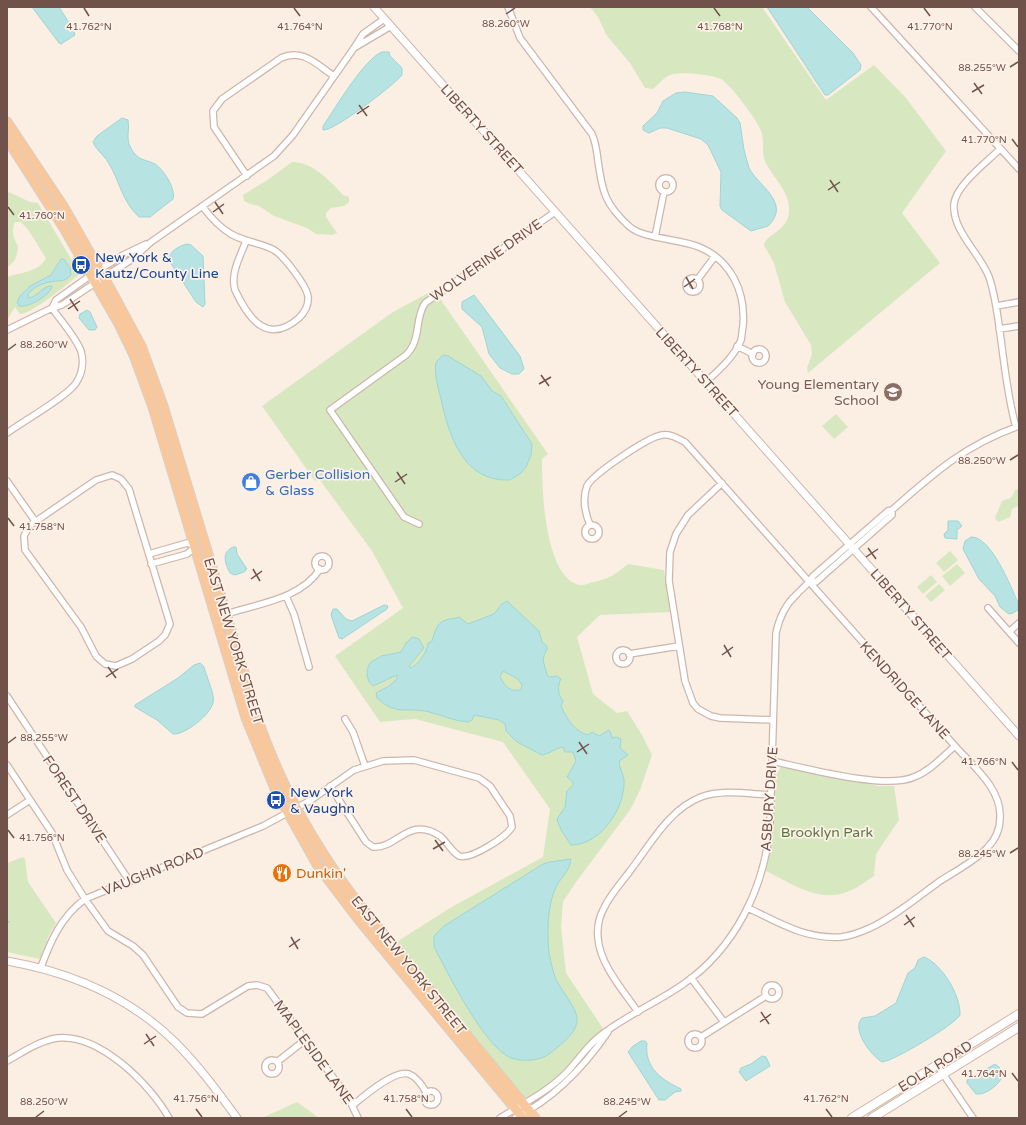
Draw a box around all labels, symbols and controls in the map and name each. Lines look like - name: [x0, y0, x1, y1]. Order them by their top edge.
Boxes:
- text: 88.260°W: [482, 18, 530, 30]
- text: 41.762°N: [66, 21, 112, 33]
- text: 41.764°N: [277, 21, 323, 33]
- text: 41.768°N: [697, 21, 743, 33]
- text: 41.770°N: [907, 21, 953, 33]
- text: 88.255°W: [958, 62, 1006, 74]
- street label: LIBERTY STREET: [437, 81, 527, 178]
- text: 41.770°N: [961, 134, 1007, 146]
- text: 41.760°N: [19, 210, 65, 222]
- street label: WOLVERINE DRIVE: [427, 215, 545, 305]
- place label: New York & Kautz/County Line: [95, 249, 219, 282]
- bus stop icon: New York & Kautz/County Line: [70, 254, 92, 276]
- street label: LIBERTY STREET: [652, 324, 742, 421]
- text: 88.260°W: [20, 339, 68, 351]
- place label: Young Elementary School: [757, 376, 879, 409]
- school or university icon: Young Elementary School: [882, 381, 904, 403]
- text: 88.250°W: [958, 455, 1006, 467]
- place label: Gerber Collision & Glass: [265, 466, 370, 499]
- shop icon: Gerber Collision & Glass: [240, 471, 262, 493]
- text: 41.758°N: [19, 521, 65, 533]
- street label: EAST NEW YORK STREET: [200, 556, 267, 727]
- street label: LIBERTY STREET: [866, 565, 955, 664]
- street label: KENDRIDGE LANE: [856, 638, 953, 743]
- text: 88.255°W: [20, 732, 68, 744]
- street label: ASBURY DRIVE: [757, 746, 782, 852]
- street label: FOREST DRIVE: [39, 752, 110, 846]
- text: 41.766°N: [961, 756, 1007, 768]
- place label: New York & Vaughn: [290, 784, 355, 817]
- bus stop icon: New York & Vaughn: [265, 789, 287, 811]
- park label: Brooklyn Park: [781, 824, 874, 841]
- text: 41.756°N: [19, 832, 65, 844]
- street label: VAUGHN ROAD: [100, 843, 206, 900]
- text: 88.245°W: [958, 848, 1006, 860]
- restaurant icon: Dunkin': [271, 862, 293, 884]
- place label: Dunkin': [296, 865, 346, 882]
- street label: EAST NEW YORK STREET: [347, 893, 470, 1038]
- street label: MAPLESIDE LANE: [270, 997, 357, 1108]
- street label: EOLA ROAD: [895, 1037, 975, 1096]
- text: 41.764°N: [961, 1068, 1007, 1080]
- text: 41.756°N: [173, 1093, 219, 1105]
- text: 41.758°N: [383, 1093, 429, 1105]
- text: 41.762°N: [803, 1093, 849, 1105]
- text: 88.250°W: [20, 1096, 68, 1108]
- text: 88.245°W: [603, 1096, 651, 1108]

